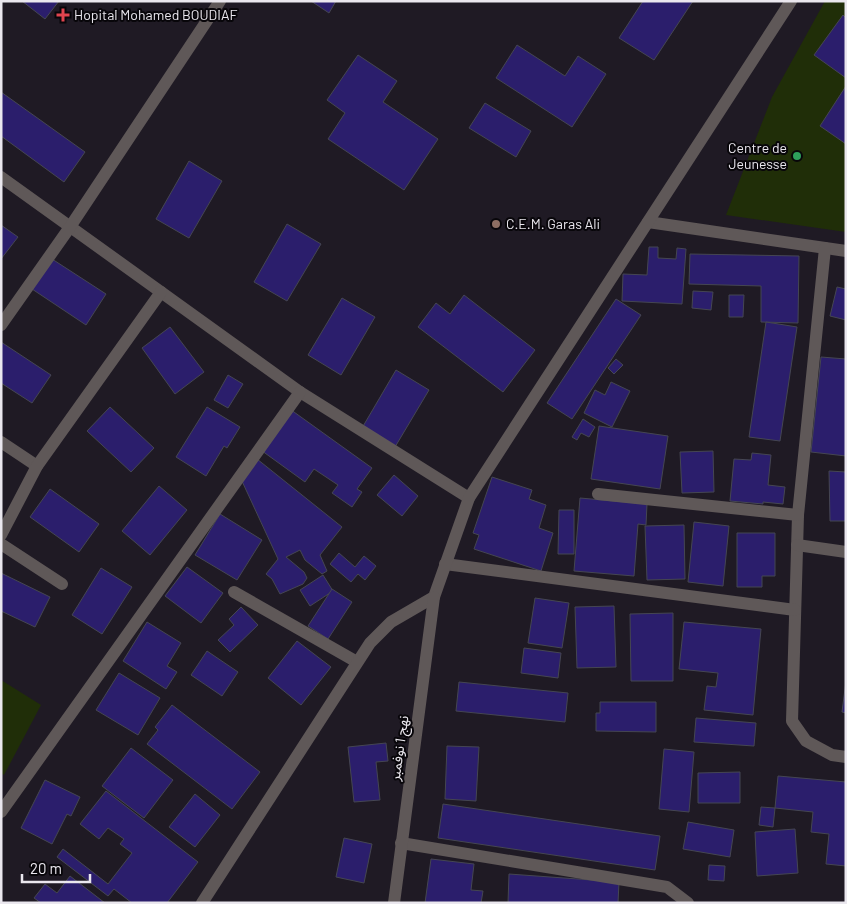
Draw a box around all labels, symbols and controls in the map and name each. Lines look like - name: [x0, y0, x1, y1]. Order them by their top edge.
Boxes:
- place label: Hopital Mohamed BOUDIAF: [74, 6, 237, 23]
- marker: Hopital Mohamed BOUDIAF: [56, 8, 70, 22]
- place label: Centre de Jeunesse: [728, 139, 787, 172]
- marker: Centre de Jeunesse: [791, 150, 803, 162]
- place label: C.E.M. Garas Ali: [506, 215, 600, 232]
- marker: C.E.M. Garas Ali: [490, 218, 502, 230]
- street label: نهج 1 نوفمبر: [385, 714, 414, 783]
- scale bar: [22, 852, 90, 884]
- text: 20 m: [30, 859, 62, 877]

